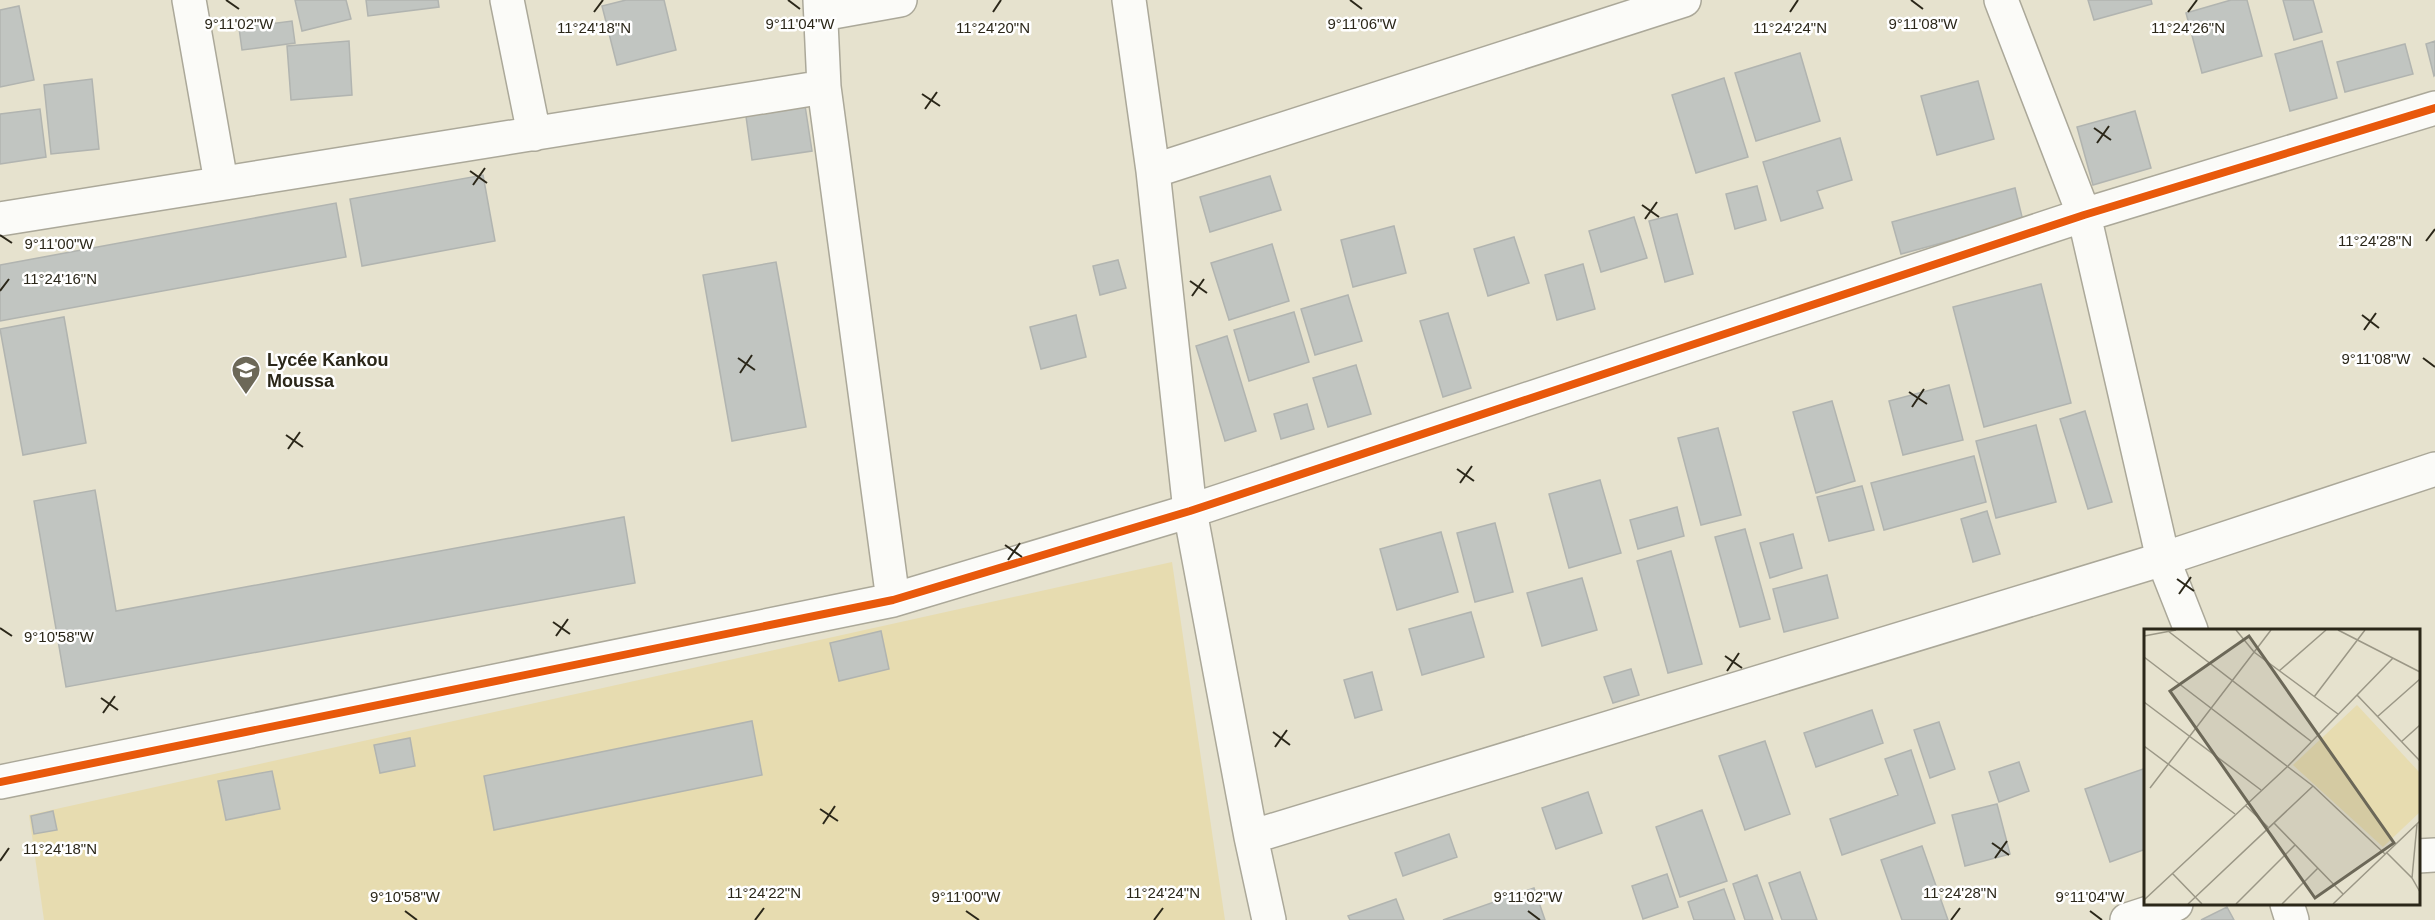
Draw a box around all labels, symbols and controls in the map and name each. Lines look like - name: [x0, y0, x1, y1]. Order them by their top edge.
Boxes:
- text: 9°11'02"W: [205, 15, 274, 32]
- text: 9°11'04"W: [766, 15, 835, 32]
- text: 9°11'06"W: [1328, 15, 1397, 32]
- text: 9°11'08"W: [1889, 15, 1958, 32]
- text: 11°24'18"N: [557, 19, 631, 36]
- text: 11°24'20"N: [956, 19, 1030, 36]
- text: 11°24'24"N: [1753, 19, 1827, 36]
- text: 11°24'26"N: [2151, 19, 2225, 36]
- text: 11°24'28"N: [2338, 232, 2412, 249]
- text: 9°11'00"W: [25, 235, 94, 252]
- text: 11°24'16"N: [23, 270, 97, 287]
- place label: Lycée Kankou Moussa: [267, 350, 388, 391]
- text: 9°11'08"W: [2342, 350, 2411, 367]
- school or university icon: Lycée Kankou Moussa: [230, 354, 262, 396]
- text: 9°10'58"W: [24, 628, 95, 645]
- inset map: [2144, 629, 2420, 905]
- text: 11°24'18"N: [23, 840, 97, 857]
- text: 11°24'22"N: [727, 884, 801, 901]
- text: 11°24'24"N: [1126, 884, 1200, 901]
- text: 11°24'28"N: [1923, 884, 1997, 901]
- text: 9°10'58"W: [370, 888, 441, 905]
- text: 9°11'00"W: [932, 888, 1001, 905]
- text: 9°11'02"W: [1494, 888, 1563, 905]
- text: 9°11'04"W: [2056, 888, 2125, 905]

